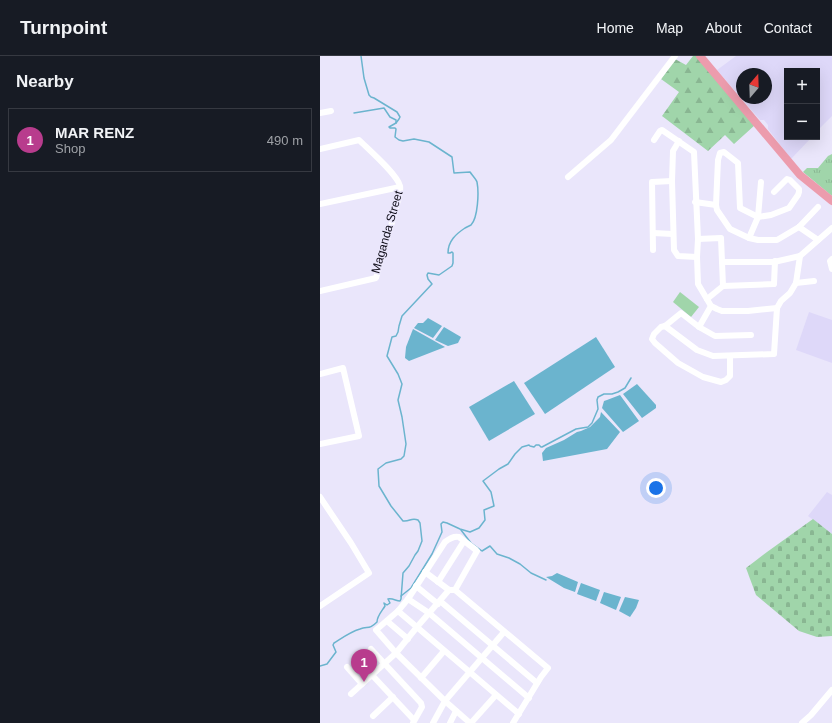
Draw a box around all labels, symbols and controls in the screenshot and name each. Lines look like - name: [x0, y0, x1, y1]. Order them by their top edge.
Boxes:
- text: Turnpoint: [20, 17, 107, 38]
- text: Home: [597, 20, 634, 36]
- text: Map: [656, 20, 683, 36]
- text: About: [705, 20, 742, 36]
- text: Contact: [764, 20, 812, 36]
- north arrow: [736, 68, 772, 104]
- map controls: [784, 68, 820, 140]
- button: +: [784, 68, 820, 104]
- text: Nearby: [16, 72, 74, 91]
- button: −: [784, 104, 820, 140]
- text: MAR RENZ: [55, 124, 134, 141]
- text: 1: [26, 133, 34, 148]
- text: 490 m: [267, 133, 303, 148]
- text: Shop: [55, 141, 85, 156]
- street label: Maganda Street: [369, 188, 406, 275]
- your location: [646, 478, 666, 498]
- pin: 1: [351, 649, 377, 682]

